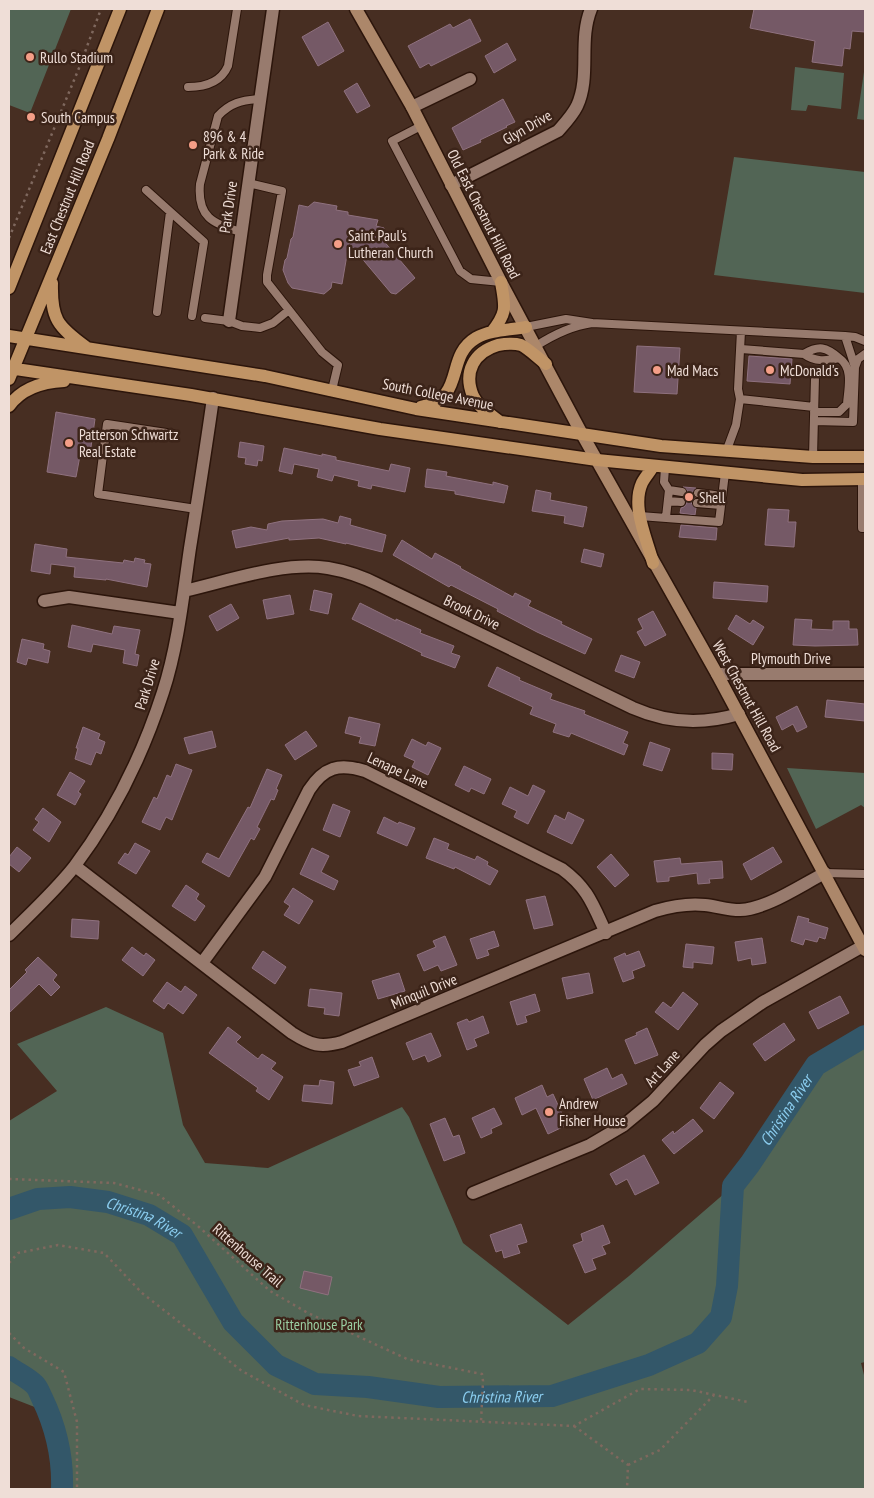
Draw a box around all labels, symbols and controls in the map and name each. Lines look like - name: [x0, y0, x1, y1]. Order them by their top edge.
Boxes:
- place label: Rullo Stadium: [40, 48, 113, 67]
- marker: Rullo Stadium: [24, 51, 36, 63]
- street label: Glyn Drive: [499, 105, 555, 149]
- place label: South Campus: [41, 108, 115, 127]
- marker: South Campus: [25, 111, 37, 123]
- place label: 896 & 4 Park & Ride: [203, 127, 264, 163]
- street label: East Chestnut Hill Road: [36, 137, 98, 257]
- marker: 896 & 4 Park & Ride: [187, 139, 199, 151]
- street label: Old East Chestnut Hill Road: [443, 146, 525, 282]
- street label: Park Drive: [215, 180, 241, 234]
- place label: Saint Paul's Lutheran Church: [348, 226, 433, 262]
- marker: Saint Paul's Lutheran Church: [332, 238, 344, 250]
- place label: Mad Macs: [667, 361, 718, 380]
- place label: McDonald's: [780, 361, 839, 380]
- marker: Mad Macs: [651, 364, 663, 376]
- marker: McDonald's: [764, 364, 776, 376]
- street label: South College Avenue: [381, 374, 495, 414]
- place label: Patterson Schwartz Real Estate: [79, 425, 178, 461]
- marker: Patterson Schwartz Real Estate: [63, 437, 75, 449]
- place label: Shell: [699, 488, 726, 507]
- marker: Shell: [683, 491, 695, 503]
- street label: Brook Drive: [441, 590, 503, 634]
- street label: West Chestnut Hill Road: [709, 637, 785, 755]
- street label: Plymouth Drive: [751, 649, 831, 668]
- street label: Park Drive: [130, 656, 164, 712]
- street label: Lenape Lane: [365, 748, 431, 792]
- street label: Minquil Drive: [388, 969, 460, 1013]
- street label: Art Lane: [640, 1045, 684, 1091]
- water label: Christina River: [755, 1069, 818, 1149]
- place label: Andrew Fisher House: [559, 1094, 626, 1130]
- marker: Andrew Fisher House: [543, 1106, 555, 1118]
- water label: Christina River: [104, 1192, 187, 1244]
- street label: Rittenhouse Trail: [209, 1219, 288, 1291]
- park label: Rittenhouse Park: [275, 1315, 363, 1334]
- water label: Christina River: [461, 1386, 545, 1407]

